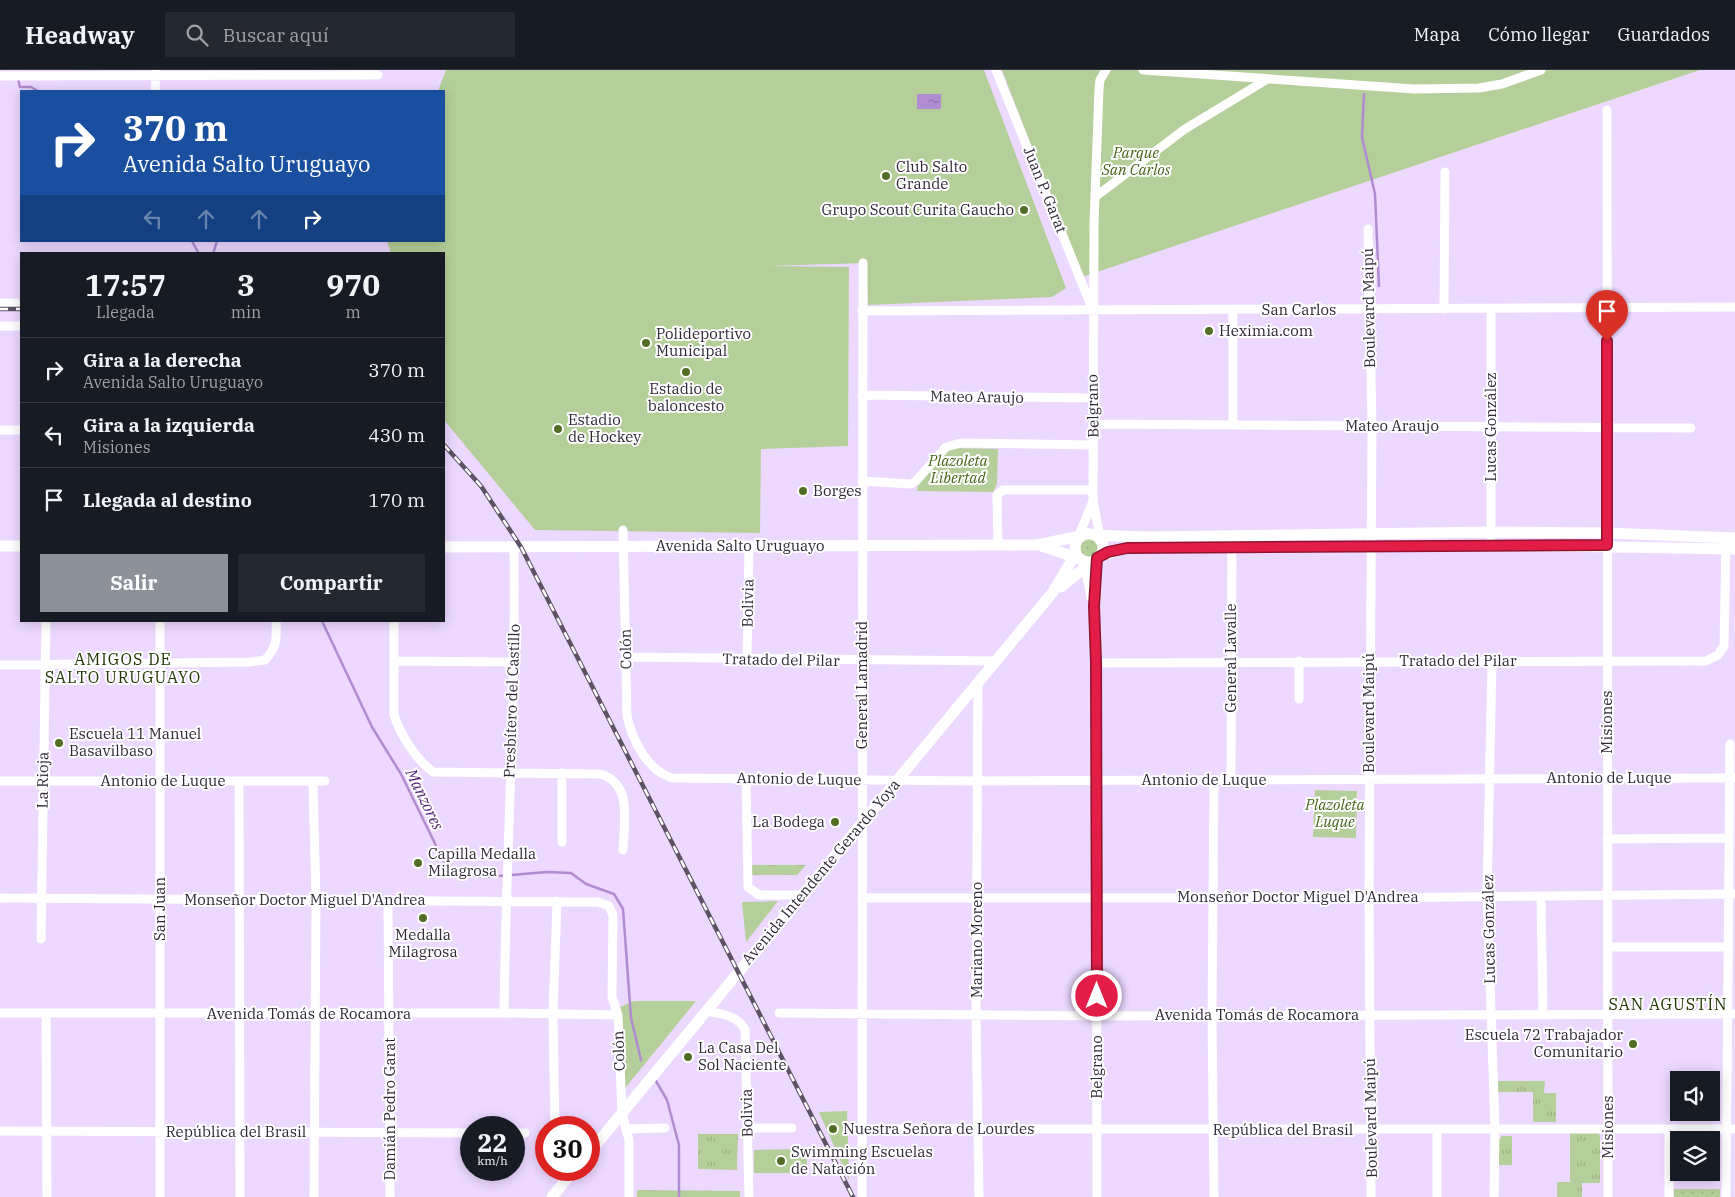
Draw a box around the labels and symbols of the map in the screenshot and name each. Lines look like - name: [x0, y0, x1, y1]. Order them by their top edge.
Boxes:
- park label: Parque San Carlos: [1101, 143, 1171, 179]
- street label: Juan P. Garat: [1020, 144, 1071, 236]
- place label: Club Salto Grande: [896, 157, 967, 193]
- marker: Club Salto Grande: [880, 170, 892, 182]
- place label: Grupo Scout Curita Gaucho: [821, 200, 1014, 219]
- marker: Grupo Scout Curita Gaucho: [1018, 204, 1030, 216]
- street label: Boulevard Maipú: [1358, 248, 1379, 368]
- pin: [1586, 290, 1628, 341]
- street label: San Carlos: [1262, 300, 1336, 319]
- place label: Heximia.com: [1219, 321, 1313, 340]
- place label: Polideportivo Municipal: [656, 324, 751, 360]
- marker: Heximia.com: [1203, 325, 1215, 337]
- marker: Polideportivo Municipal: [640, 337, 652, 349]
- marker: Estadio de baloncesto: [680, 366, 692, 378]
- street label: Lucas González: [1481, 372, 1500, 482]
- street label: Belgrano: [1082, 374, 1103, 438]
- place label: Estadio de baloncesto: [648, 379, 724, 415]
- street label: Mateo Araujo: [930, 386, 1024, 407]
- place label: Estadio de Hockey: [568, 410, 641, 446]
- street label: Mateo Araujo: [1345, 416, 1439, 435]
- marker: Estadio de Hockey: [552, 423, 564, 435]
- park label: Plazoleta Libertad: [927, 451, 989, 487]
- place label: Borges: [813, 481, 862, 500]
- marker: Borges: [797, 485, 809, 497]
- street label: Avenida Salto Uruguayo: [656, 536, 824, 555]
- street label: Bolivia: [738, 578, 757, 627]
- street label: General Lavalle: [1221, 603, 1240, 713]
- street label: General Lamadrid: [852, 621, 871, 749]
- street label: Presbítero del Castillo: [499, 623, 524, 779]
- street label: Colón: [616, 628, 635, 669]
- district label: AMIGOS DE SALTO URUGUAYO: [45, 649, 201, 687]
- street label: Tratado del Pilar: [722, 649, 840, 670]
- street label: Tratado del Pilar: [1399, 651, 1517, 670]
- street label: Boulevard Maipú: [1359, 653, 1378, 773]
- street label: Misiones: [1597, 690, 1616, 754]
- place label: Escuela 11 Manuel Basavilbaso: [69, 724, 201, 760]
- marker: Escuela 11 Manuel Basavilbaso: [53, 737, 65, 749]
- street label: La Rioja: [33, 752, 52, 808]
- water label: Manzores: [401, 764, 448, 833]
- street label: Antonio de Luque: [736, 768, 862, 789]
- street label: Antonio de Luque: [1547, 768, 1671, 787]
- street label: Antonio de Luque: [1142, 770, 1266, 789]
- street label: Antonio de Luque: [101, 771, 225, 790]
- street label: Avenida Intendente Gerardo Yoya: [737, 775, 904, 968]
- park label: Plazoleta Luque: [1304, 795, 1366, 831]
- place label: La Bodega: [752, 812, 825, 831]
- marker: La Bodega: [829, 816, 841, 828]
- place label: Capilla Medalla Milagrosa: [428, 844, 536, 880]
- marker: Capilla Medalla Milagrosa: [412, 857, 424, 869]
- street label: Lucas González: [1478, 874, 1499, 984]
- street label: San Juan: [150, 877, 169, 941]
- street label: Mariano Moreno: [967, 882, 986, 998]
- street label: Monseñor Doctor Miguel D'Andrea: [1177, 887, 1419, 906]
- street label: Monseñor Doctor Miguel D'Andrea: [184, 890, 426, 909]
- marker: Medalla Milagrosa: [417, 912, 429, 924]
- place label: Medalla Milagrosa: [388, 925, 458, 961]
- position arrow: [1070, 969, 1122, 1021]
- district label: SAN AGUSTÍN: [1609, 993, 1727, 1014]
- street label: Avenida Tomás de Rocamora: [207, 1004, 411, 1023]
- street label: Avenida Tomás de Rocamora: [1155, 1005, 1359, 1024]
- place label: Escuela 72 Trabajador Comunitario: [1465, 1025, 1623, 1061]
- street label: Colón: [608, 1030, 629, 1072]
- street label: Belgrano: [1087, 1035, 1106, 1099]
- street label: Damián Pedro Garat: [380, 1037, 399, 1181]
- place label: La Casa Del Sol Naciente: [698, 1038, 786, 1074]
- marker: Escuela 72 Trabajador Comunitario: [1627, 1038, 1639, 1050]
- marker: La Casa Del Sol Naciente: [682, 1051, 694, 1063]
- street label: Boulevard Maipú: [1360, 1058, 1381, 1178]
- street label: Bolivia: [737, 1089, 756, 1138]
- street label: Misiones: [1598, 1095, 1617, 1159]
- speed limit sign: 30: [535, 1116, 600, 1181]
- place label: Nuestra Señora de Lourdes: [843, 1119, 1034, 1138]
- street label: República del Brasil: [1213, 1120, 1353, 1139]
- street label: República del Brasil: [166, 1122, 306, 1141]
- marker: Nuestra Señora de Lourdes: [827, 1123, 839, 1135]
- place label: Swimming Escuelas de Natación: [791, 1142, 933, 1178]
- marker: Swimming Escuelas de Natación: [775, 1155, 787, 1167]

